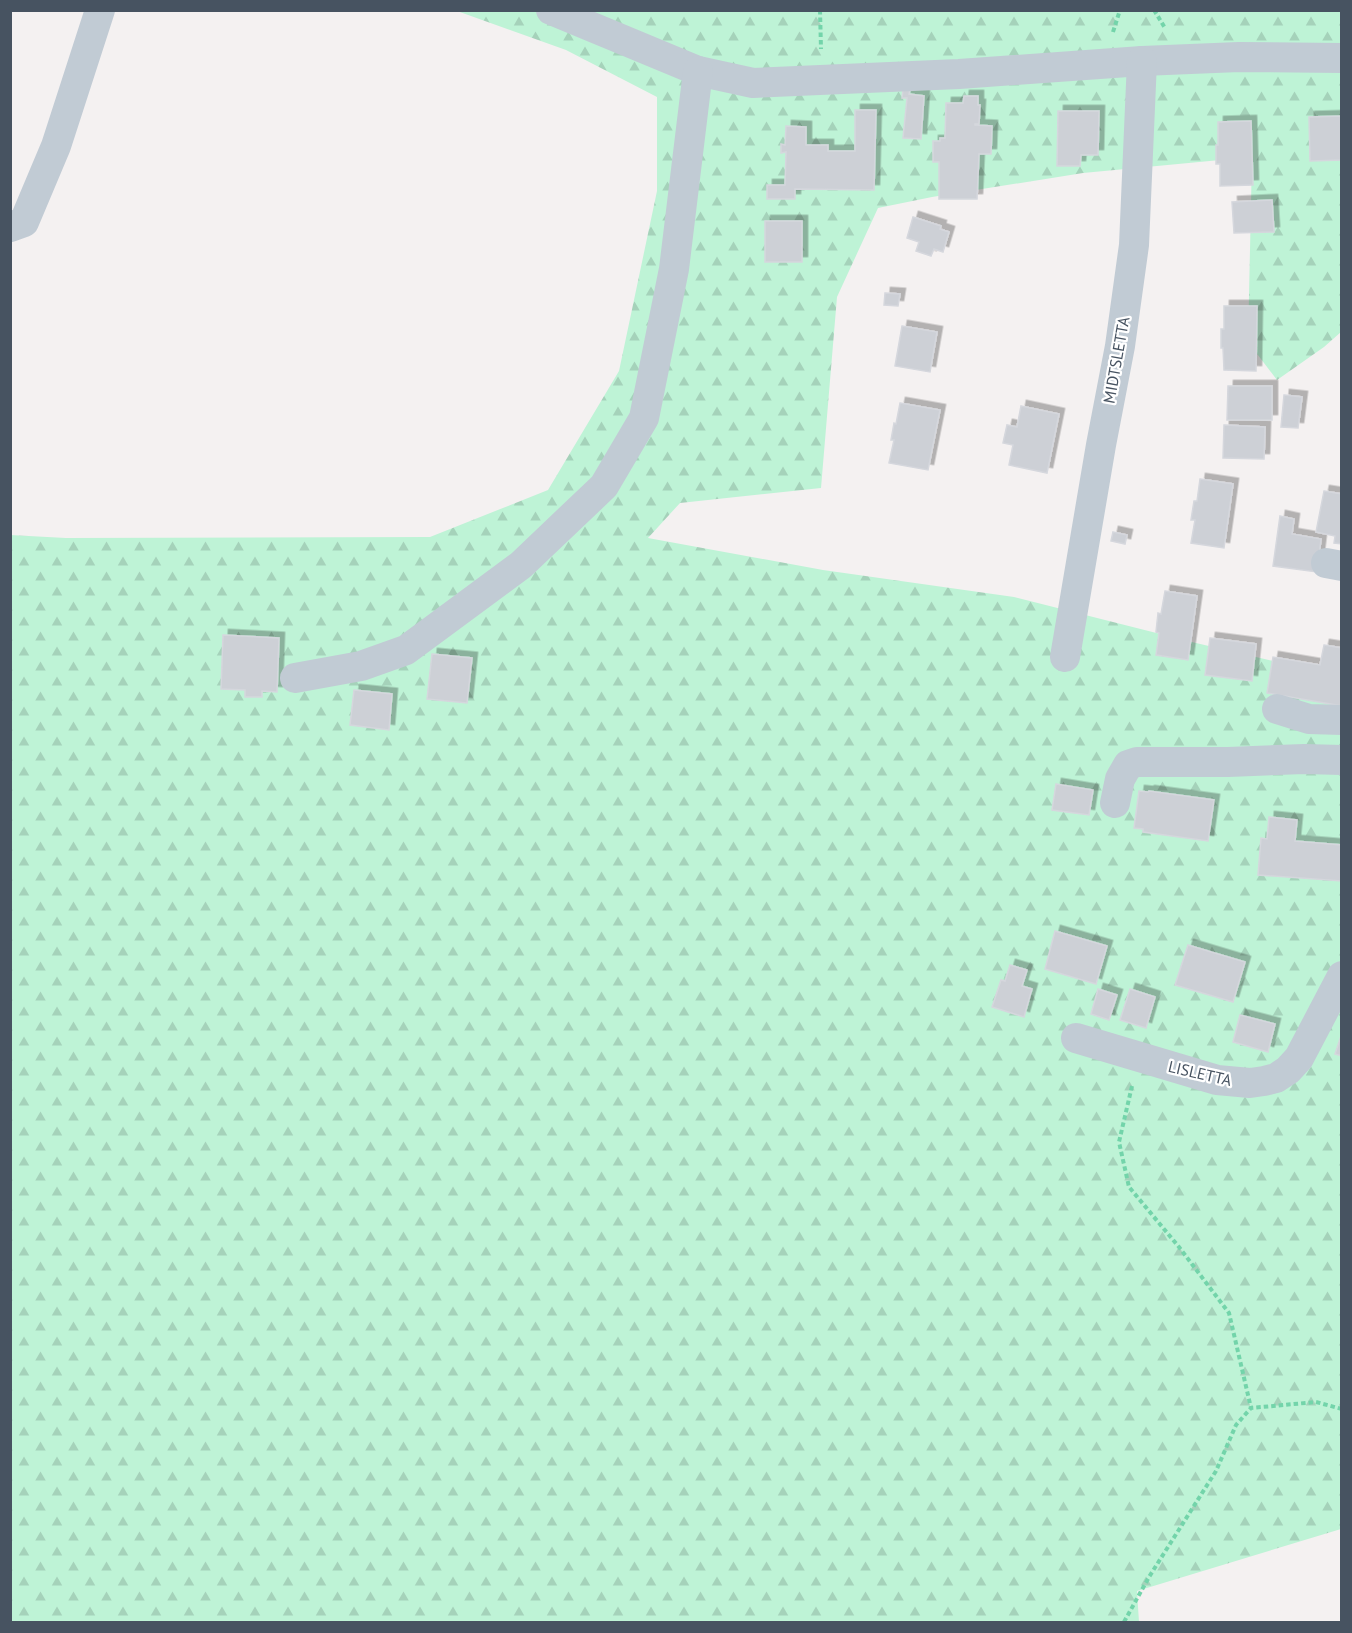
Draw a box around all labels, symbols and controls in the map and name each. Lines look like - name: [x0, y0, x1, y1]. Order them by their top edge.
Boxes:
- street label: MIDTSLETTA: [1099, 315, 1134, 405]
- street label: LISLETTA: [1166, 1056, 1234, 1090]

